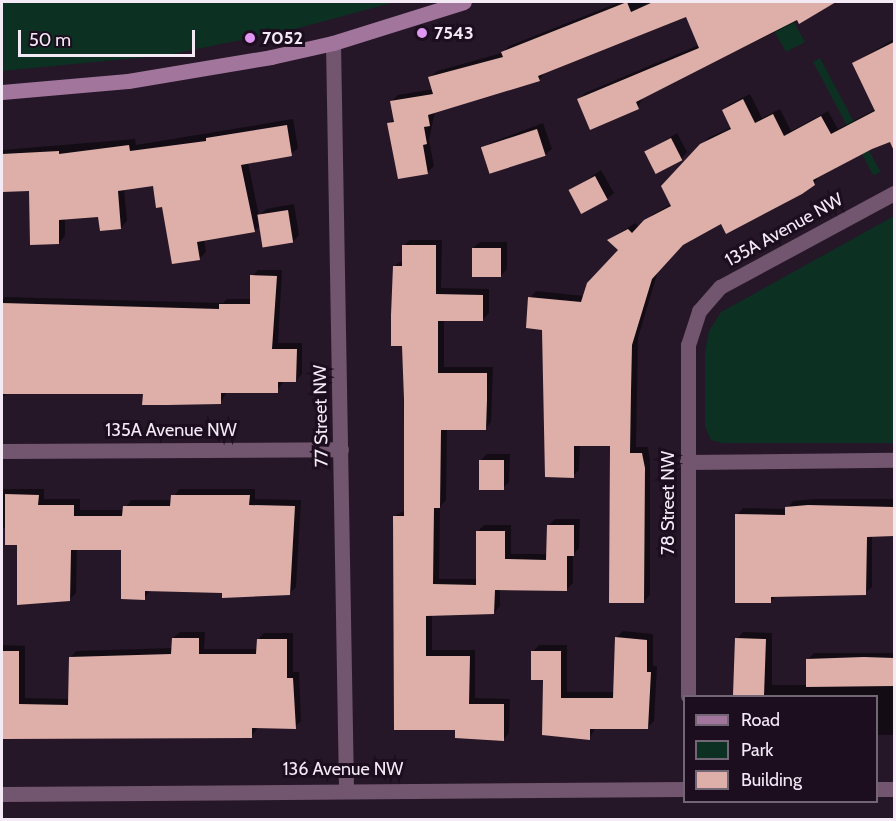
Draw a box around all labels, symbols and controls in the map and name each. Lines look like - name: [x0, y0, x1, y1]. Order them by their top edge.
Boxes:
- scale bar: [21, 18, 198, 56]
- place label: 7543: [434, 22, 474, 44]
- marker: 7543: [415, 26, 429, 40]
- place label: 7052: [262, 27, 303, 49]
- text: 50 m: [29, 29, 71, 51]
- marker: 7052: [243, 31, 257, 45]
- street label: 135A Avenue NW: [721, 189, 847, 271]
- street label: 77 Street NW: [309, 365, 333, 467]
- street label: 135A Avenue NW: [105, 419, 237, 441]
- street label: 78 Street NW: [657, 451, 679, 555]
- legend: [683, 695, 878, 803]
- text: Road: [741, 709, 780, 731]
- text: Park: [741, 739, 773, 761]
- street label: 136 Avenue NW: [283, 758, 403, 780]
- text: Building: [741, 769, 802, 791]

